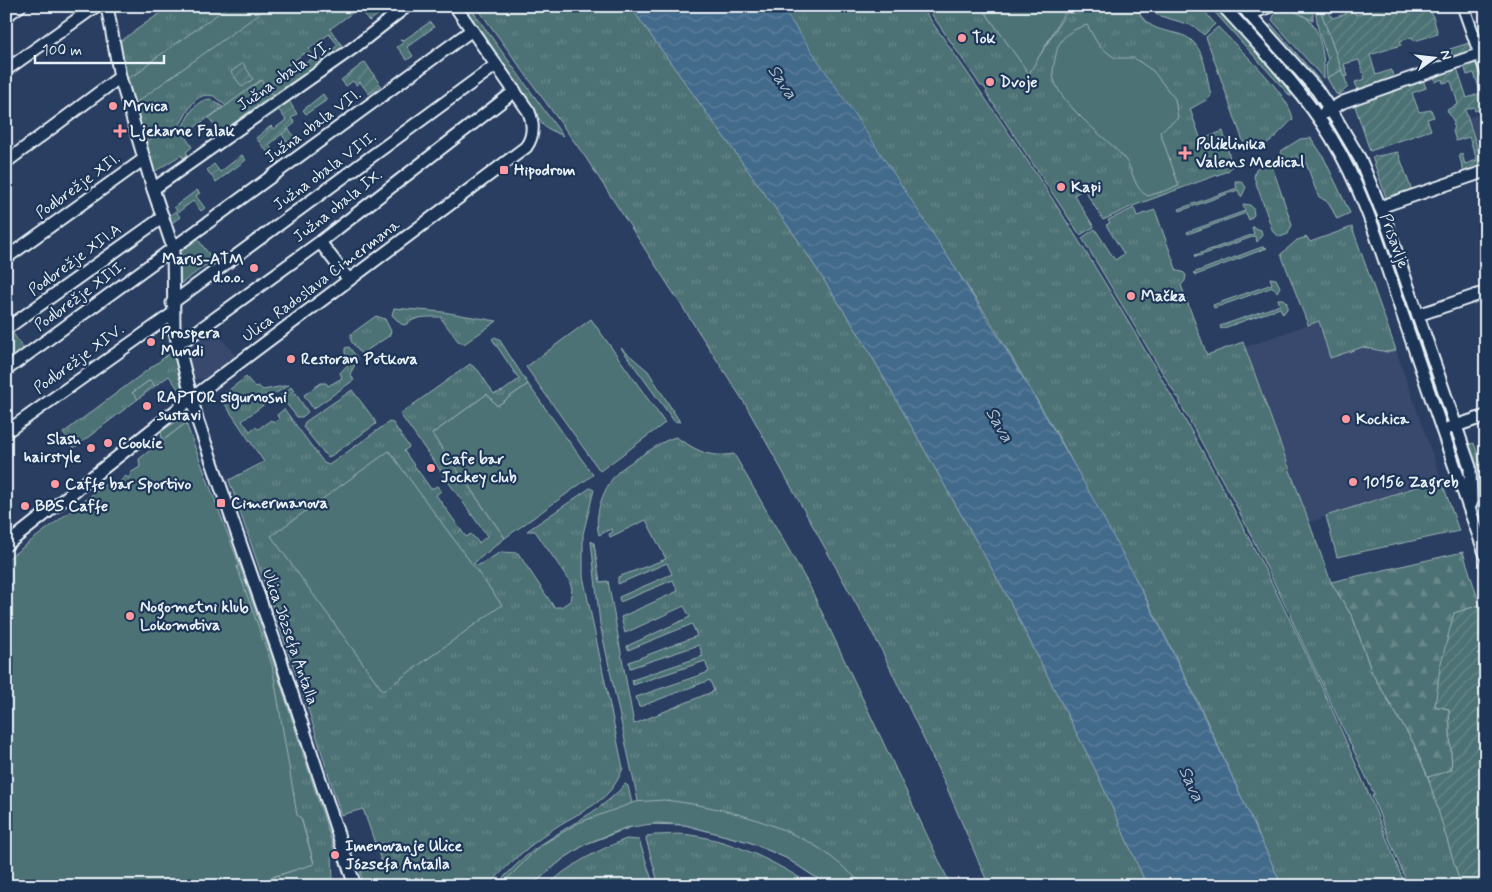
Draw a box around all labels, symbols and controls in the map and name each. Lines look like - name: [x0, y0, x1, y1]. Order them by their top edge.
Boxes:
- place label: Tok: [972, 28, 997, 49]
- scale bar: [35, 32, 164, 64]
- marker: Tok: [956, 32, 968, 44]
- north arrow: [1410, 32, 1460, 82]
- street label: Južna obala VI.: [233, 36, 335, 116]
- text: 100 m: [42, 41, 82, 61]
- text: N: [1436, 48, 1455, 62]
- water label: Sava: [762, 60, 802, 104]
- place label: Dvoje: [1000, 72, 1037, 93]
- marker: Dvoje: [984, 76, 996, 88]
- street label: Južna obala VII.: [261, 84, 365, 168]
- place label: Mrvica: [123, 96, 168, 117]
- marker: Mrvica: [107, 100, 119, 112]
- place label: Ljekarne Falak: [130, 121, 236, 142]
- marker: Ljekarne Falak: [114, 125, 126, 137]
- street label: Južna obala VIII.: [269, 126, 381, 216]
- place label: Poliklinika Valens Medical: [1196, 134, 1304, 173]
- marker: Poliklinika Valens Medical: [1178, 146, 1192, 160]
- street label: Podbrežje XII.: [32, 148, 124, 224]
- place label: Hipodrom: [514, 160, 576, 181]
- marker: Hipodrom: [498, 164, 510, 176]
- street label: Južna obala IX.: [289, 165, 387, 247]
- place label: Kapi: [1071, 177, 1101, 198]
- marker: Kapi: [1055, 181, 1067, 193]
- street label: Prisavlje: [1374, 210, 1414, 272]
- street label: Ulica Radoslava Cimermana: [238, 214, 404, 347]
- street label: Podbrežje XII.A: [24, 219, 126, 301]
- place label: Marus-ATM d.o.o.: [162, 249, 244, 288]
- street label: Podbrežje XIII.: [30, 256, 130, 336]
- marker: Marus-ATM d.o.o.: [248, 262, 260, 274]
- place label: Mačka: [1141, 286, 1186, 307]
- marker: Mačka: [1125, 290, 1137, 302]
- street label: Podbrežje XIV.: [30, 319, 128, 399]
- place label: Prospera Mundi: [161, 323, 220, 362]
- marker: Prospera Mundi: [145, 336, 157, 348]
- place label: Restoran Potkova: [301, 349, 418, 370]
- marker: Restoran Potkova: [285, 353, 297, 365]
- place label: RAPTOR sigurnosni sustavi: [156, 387, 287, 426]
- marker: RAPTOR sigurnosni sustavi: [141, 400, 153, 412]
- water label: Sava: [979, 403, 1019, 447]
- place label: Kockica: [1356, 409, 1409, 430]
- marker: Kockica: [1340, 413, 1352, 425]
- place label: Slash hairstyle: [24, 429, 81, 468]
- place label: Cookie: [118, 433, 163, 454]
- marker: Cookie: [102, 437, 114, 449]
- marker: Slash hairstyle: [85, 442, 97, 454]
- place label: Cafe bar Jockey club: [441, 449, 517, 488]
- marker: Cafe bar Jockey club: [425, 462, 437, 474]
- place label: 10156 Zagreb: [1363, 472, 1459, 495]
- place label: Caffe bar Sportivo: [65, 474, 191, 495]
- marker: 10156 Zagreb: [1347, 476, 1359, 488]
- marker: Caffe bar Sportivo: [49, 478, 61, 490]
- place label: Cimermanova: [231, 493, 328, 514]
- place label: BBS Caffe: [35, 496, 108, 517]
- marker: Cimermanova: [215, 497, 227, 509]
- marker: BBS Caffe: [19, 500, 31, 512]
- street label: Ulica Józsefa Antalla: [257, 566, 323, 708]
- place label: Nogometni klub Lokomotiva: [140, 597, 249, 636]
- marker: Nogometni klub Lokomotiva: [124, 610, 136, 622]
- water label: Sava: [1172, 762, 1210, 806]
- place label: Imenovanje Ulice Józsefa Antalla: [345, 836, 463, 875]
- marker: Imenovanje Ulice Józsefa Antalla: [329, 849, 341, 861]

